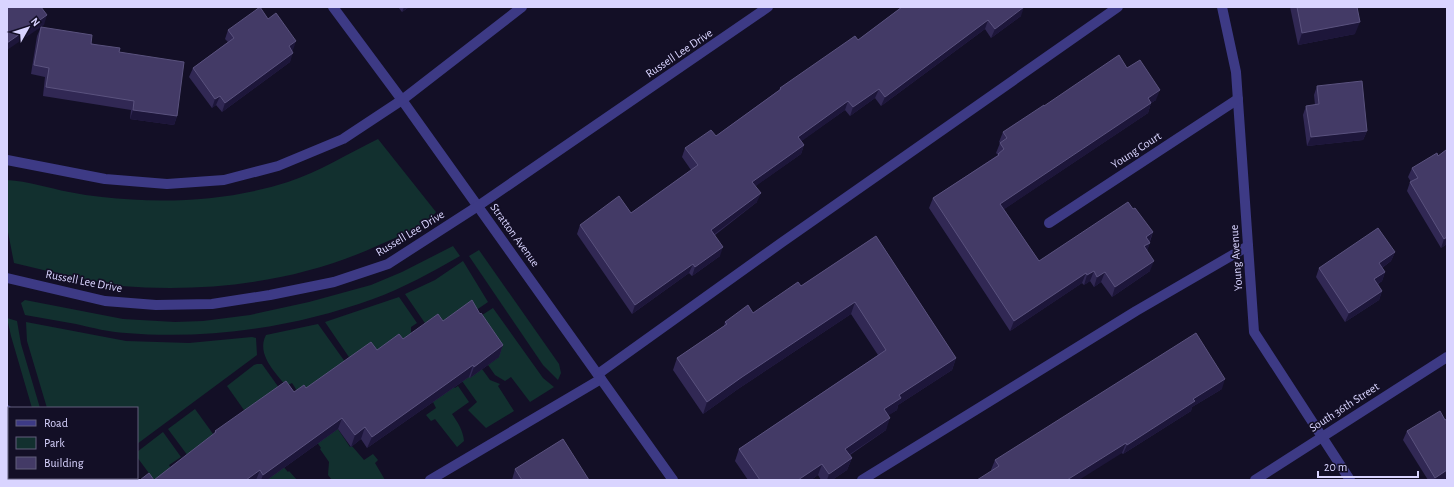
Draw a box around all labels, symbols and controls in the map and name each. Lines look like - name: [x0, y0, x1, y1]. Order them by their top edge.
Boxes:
- north arrow: [8, 8, 48, 48]
- text: N: [29, 16, 42, 28]
- street label: Russell Lee Drive: [643, 26, 715, 80]
- street label: Young Court: [1109, 129, 1163, 171]
- street label: Stratton Avenue: [488, 201, 542, 269]
- street label: Russell Lee Drive: [374, 208, 446, 258]
- street label: Young Avenue: [1228, 224, 1244, 292]
- street label: Russell Lee Drive: [45, 268, 123, 294]
- street label: South 36th Street: [1307, 380, 1381, 434]
- legend: [8, 407, 138, 479]
- text: Road: [44, 417, 68, 429]
- text: Park: [44, 437, 65, 449]
- scale bar: [1318, 453, 1418, 479]
- text: Building: [44, 457, 84, 469]
- text: 20 m: [1324, 461, 1347, 473]

